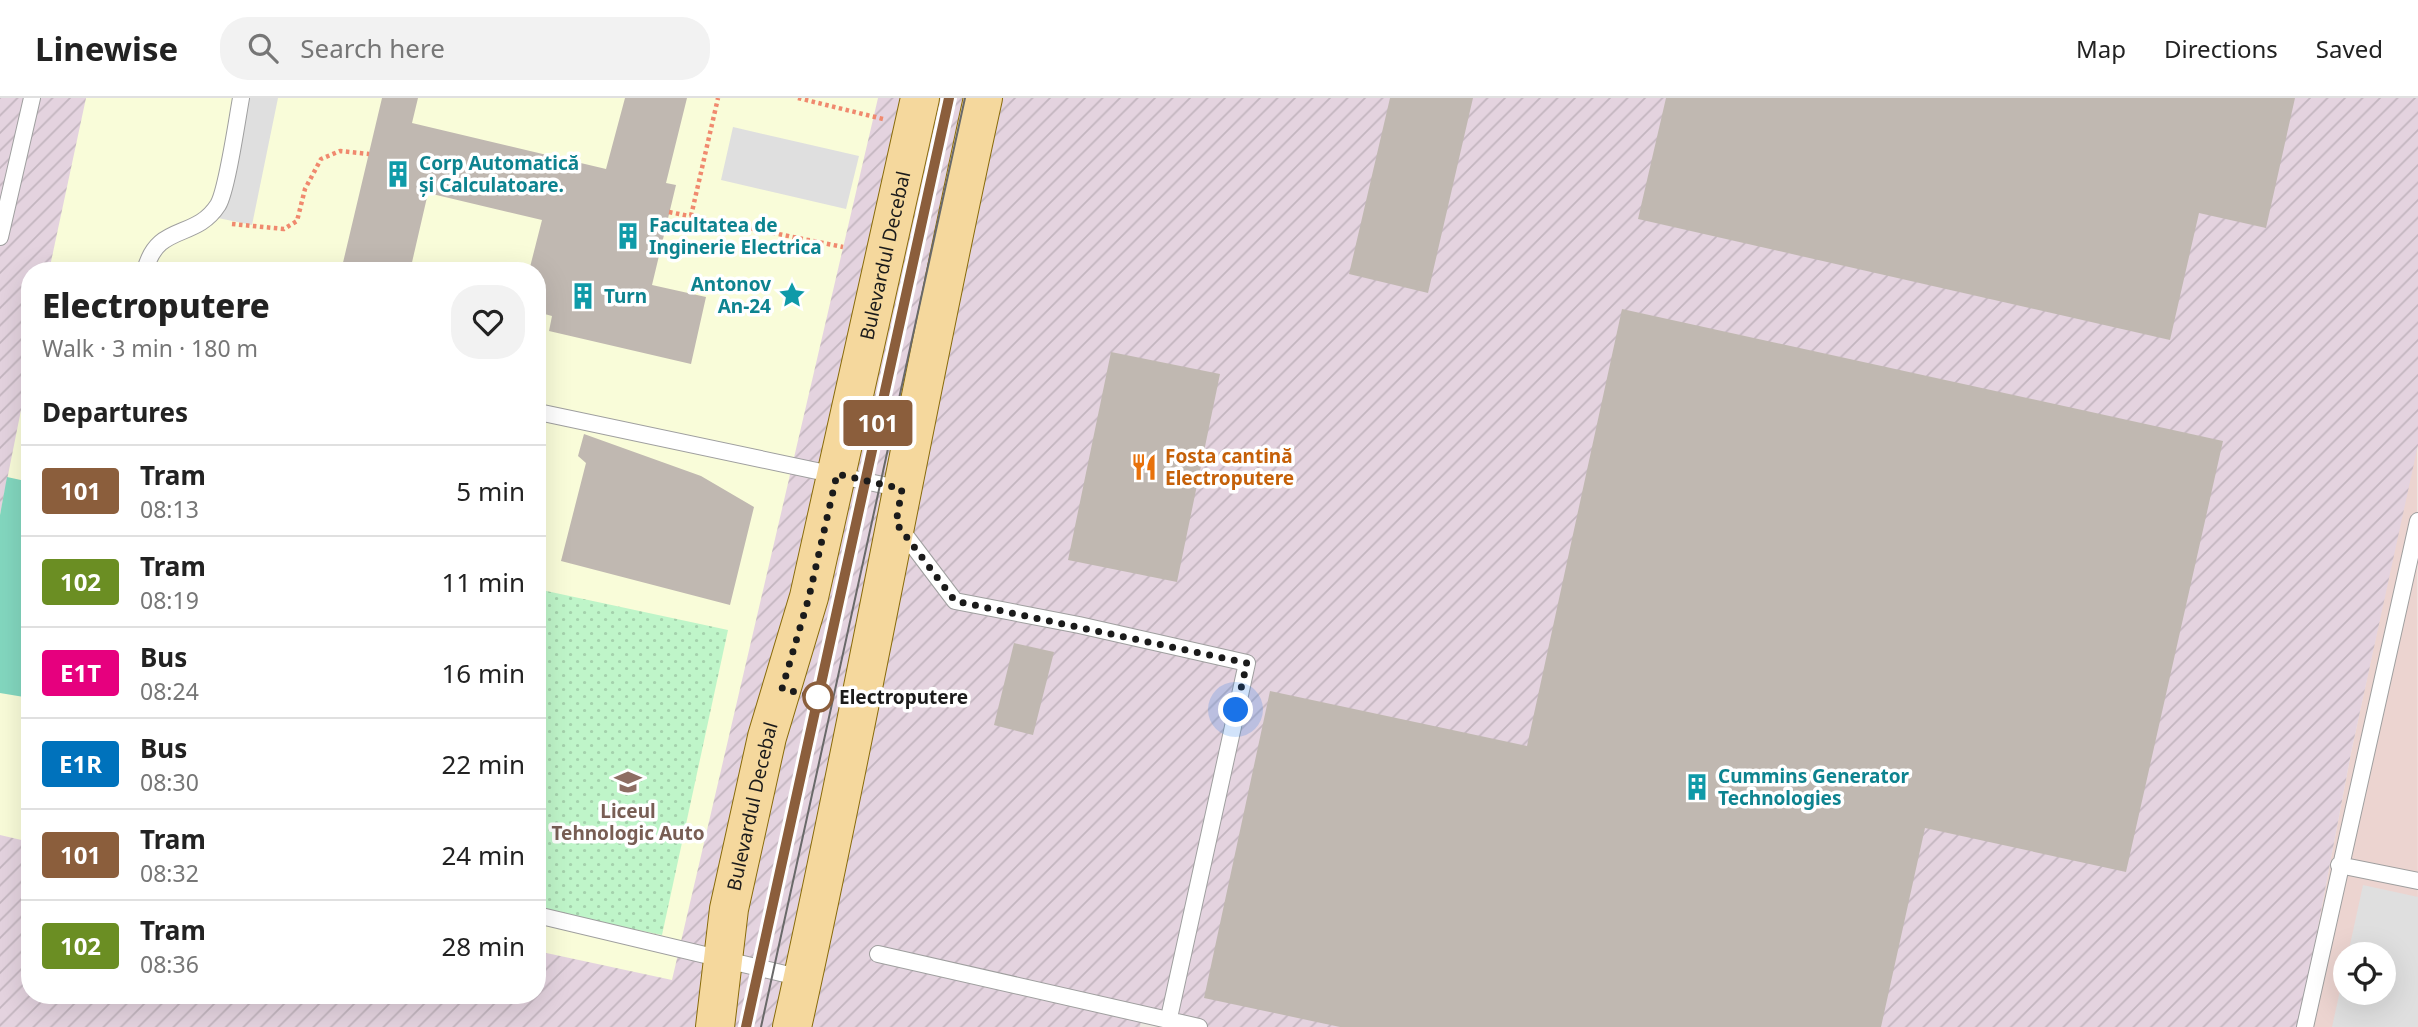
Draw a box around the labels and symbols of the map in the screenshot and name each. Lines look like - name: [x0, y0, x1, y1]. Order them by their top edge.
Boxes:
- place label: Corp Automatică și Calculatoare.: [419, 150, 579, 198]
- building icon: Corp Automatică și Calculatoare.: [383, 159, 413, 189]
- street label: Bulevardul Decebal: [854, 169, 916, 342]
- place label: Facultatea de Inginerie Electrica: [649, 212, 822, 260]
- building icon: Facultatea de Inginerie Electrica: [613, 221, 643, 251]
- place label: Antonov An-24: [691, 271, 771, 319]
- place icon: Antonov An-24: [777, 280, 807, 310]
- building icon: Turn: [568, 281, 598, 311]
- place label: Turn: [604, 283, 647, 309]
- line badge: 101: [838, 400, 918, 446]
- place label: Fosta cantină Electroputere: [1165, 443, 1294, 491]
- restaurant icon: Fosta cantină Electroputere: [1129, 452, 1159, 482]
- marker: Electroputere: [803, 682, 833, 712]
- place label: Electroputere: [839, 684, 968, 710]
- your location: [1218, 692, 1253, 727]
- street label: Bulevardul Decebal: [720, 719, 784, 893]
- place label: Cummins Generator Technologies: [1718, 763, 1910, 811]
- school or university icon: Liceul Tehnologic Auto: [613, 767, 643, 797]
- building icon: Cummins Generator Technologies: [1682, 772, 1712, 802]
- place label: Liceul Tehnologic Auto: [551, 798, 705, 846]

